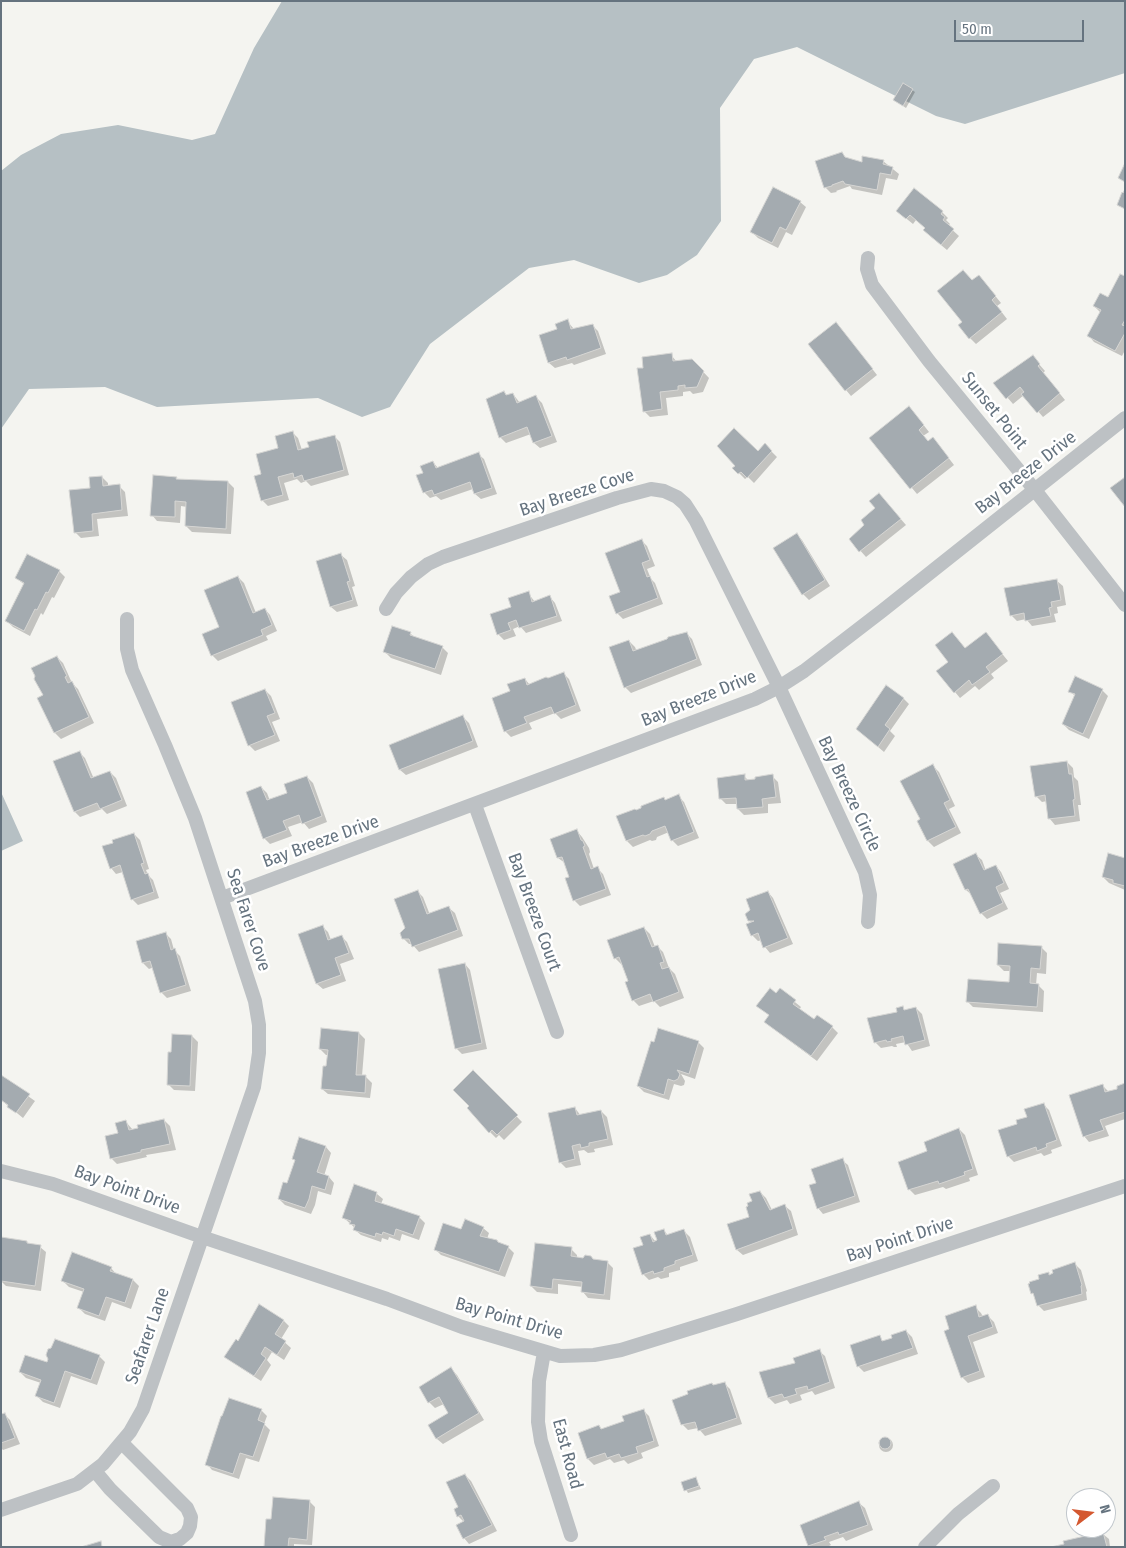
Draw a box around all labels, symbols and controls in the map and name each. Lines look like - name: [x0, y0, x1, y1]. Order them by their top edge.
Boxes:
- scale bar: [956, 10, 1086, 42]
- text: 50 m: [962, 20, 992, 38]
- street label: Sunset Point: [956, 368, 1032, 454]
- street label: Bay Breeze Drive: [971, 427, 1081, 519]
- street label: Bay Breeze Cove: [517, 464, 637, 522]
- street label: Bay Breeze Drive: [638, 666, 760, 732]
- street label: Bay Breeze Circle: [813, 733, 885, 855]
- street label: Bay Breeze Drive: [260, 811, 382, 873]
- street label: Bay Breeze Court: [503, 850, 565, 974]
- street label: Sea Farer Cove: [221, 866, 275, 974]
- street label: Bay Point Drive: [71, 1161, 183, 1219]
- street label: Bay Point Drive: [844, 1213, 956, 1267]
- street label: Seafarer Lane: [121, 1285, 175, 1387]
- street label: Bay Point Drive: [453, 1293, 565, 1345]
- street label: East Road: [547, 1416, 587, 1492]
- north arrow: [1066, 1488, 1116, 1538]
- text: N: [1096, 1503, 1114, 1515]

